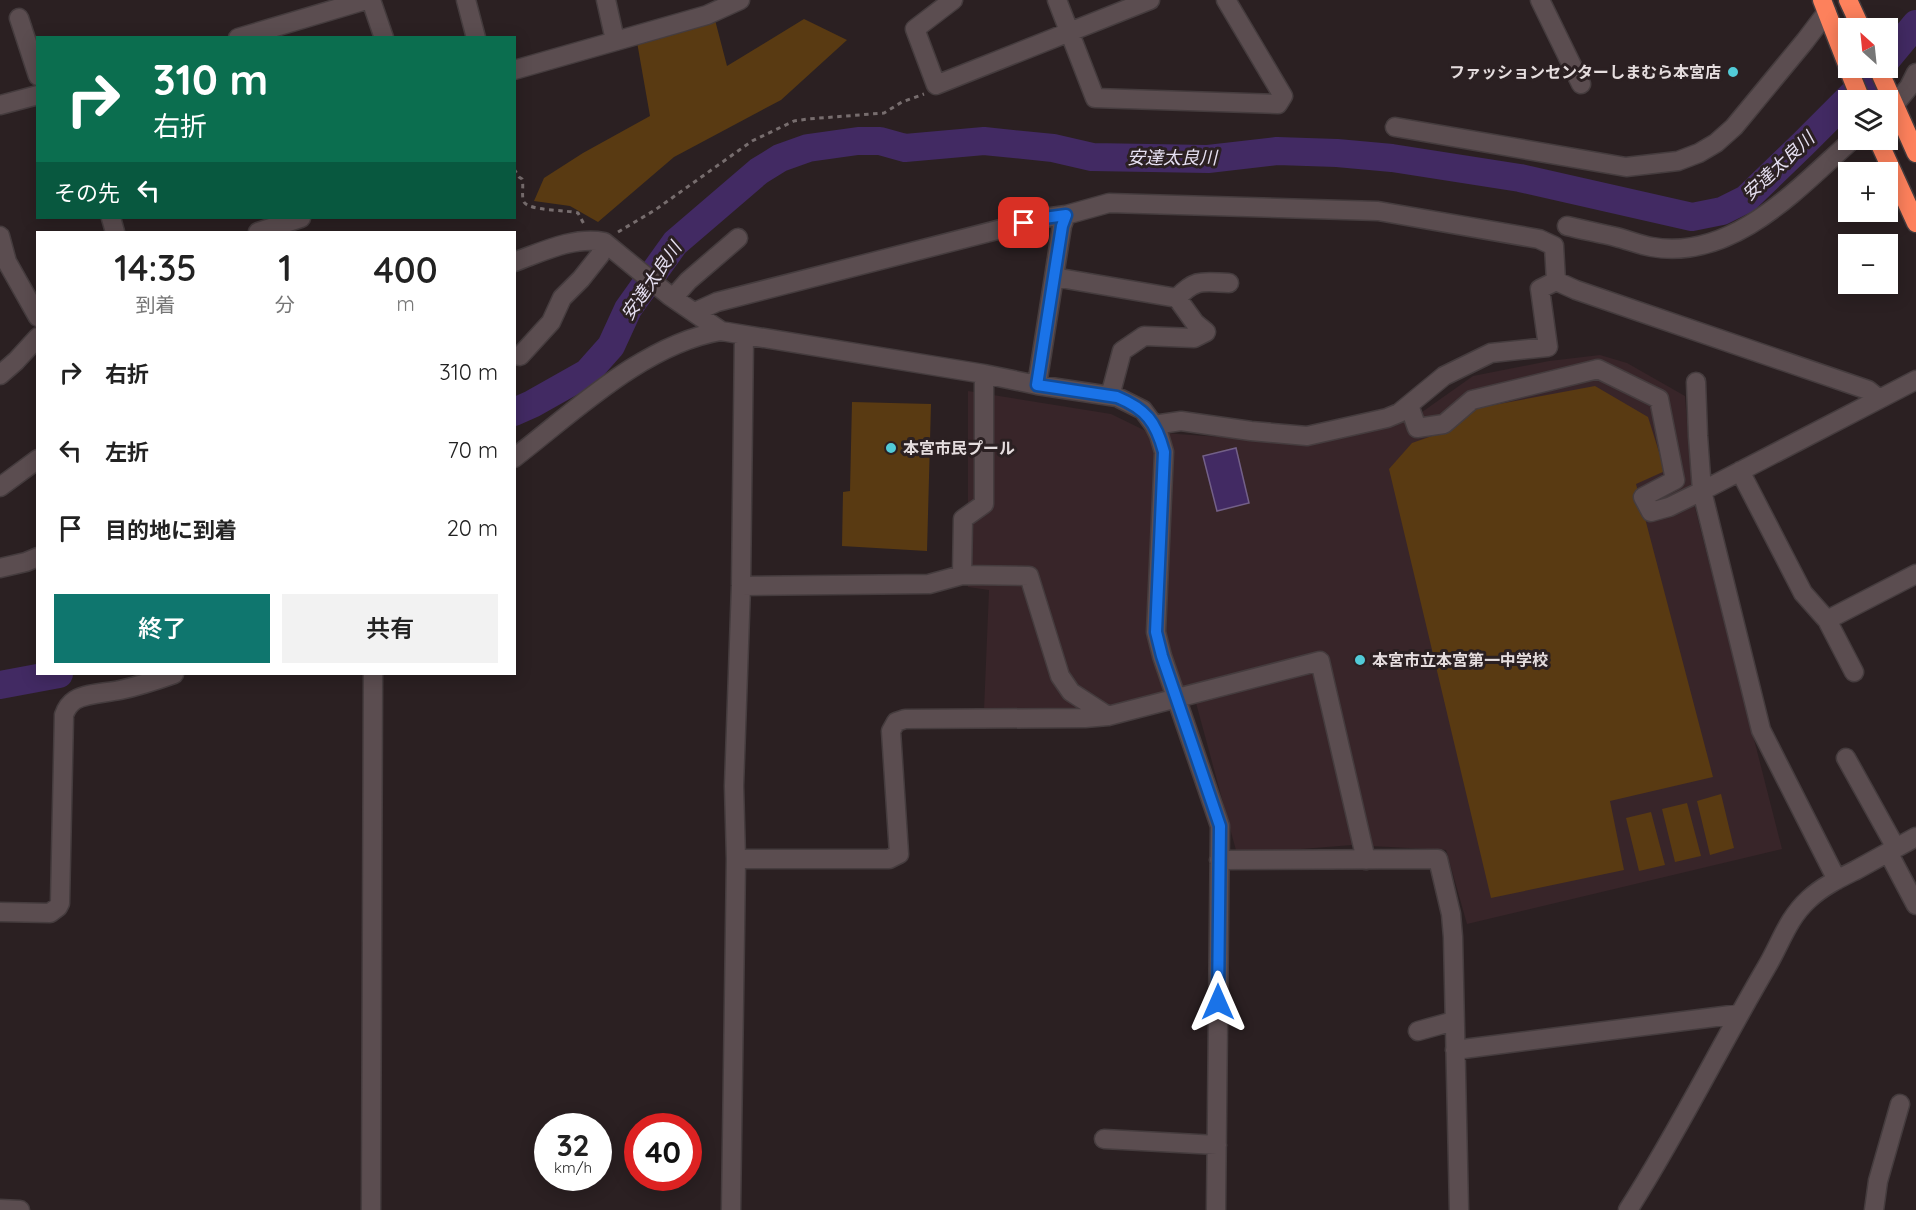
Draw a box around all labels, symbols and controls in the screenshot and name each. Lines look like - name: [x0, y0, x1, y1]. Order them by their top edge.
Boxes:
- north arrow: [1838, 18, 1898, 78]
- map controls: [1838, 18, 1898, 294]
- text: 310 m: [153, 53, 268, 106]
- icon: right: [54, 60, 132, 138]
- place label: ファッションセンターしまむら本宮店: [1449, 62, 1721, 82]
- marker: ファッションセンターしまむら本宮店: [1726, 65, 1740, 79]
- button: layers: [1838, 90, 1898, 150]
- text: 右折: [153, 109, 207, 143]
- water label: 安達太良川: [1737, 126, 1820, 205]
- water label: 安達太良川: [1127, 146, 1219, 169]
- button: +: [1838, 162, 1898, 222]
- icon: left: [132, 174, 165, 207]
- text: その先: [54, 179, 120, 207]
- pin: [998, 197, 1049, 248]
- icon: arrive: [1007, 206, 1040, 239]
- button: −: [1838, 234, 1898, 294]
- water label: 安達太良川: [616, 236, 687, 324]
- text: 14:35: [114, 245, 197, 290]
- text: 1: [278, 245, 292, 290]
- text: 400: [373, 247, 438, 292]
- text: m: [396, 291, 415, 316]
- text: 到着: [136, 292, 176, 317]
- text: 分: [275, 292, 295, 317]
- icon: right: [54, 356, 87, 389]
- text: 310 m: [439, 358, 498, 386]
- text: 右折: [105, 360, 149, 388]
- icon: left: [54, 434, 87, 467]
- text: 70 m: [448, 436, 498, 464]
- text: 左折: [105, 438, 149, 466]
- place label: 本宮市民プール: [903, 438, 1015, 458]
- marker: 本宮市民プール: [884, 441, 898, 455]
- icon: arrive: [54, 512, 87, 545]
- text: 20 m: [447, 514, 498, 542]
- text: 目的地に到着: [105, 516, 237, 544]
- button: 終了: [54, 594, 270, 663]
- button: 共有: [282, 594, 498, 663]
- place label: 本宮市立本宮第一中学校: [1372, 650, 1548, 670]
- marker: 本宮市立本宮第一中学校: [1353, 653, 1367, 667]
- position arrow: [1186, 970, 1250, 1034]
- speed limit sign: 40: [624, 1113, 702, 1191]
- text: 32: [556, 1126, 590, 1164]
- text: km/h: [554, 1158, 592, 1177]

